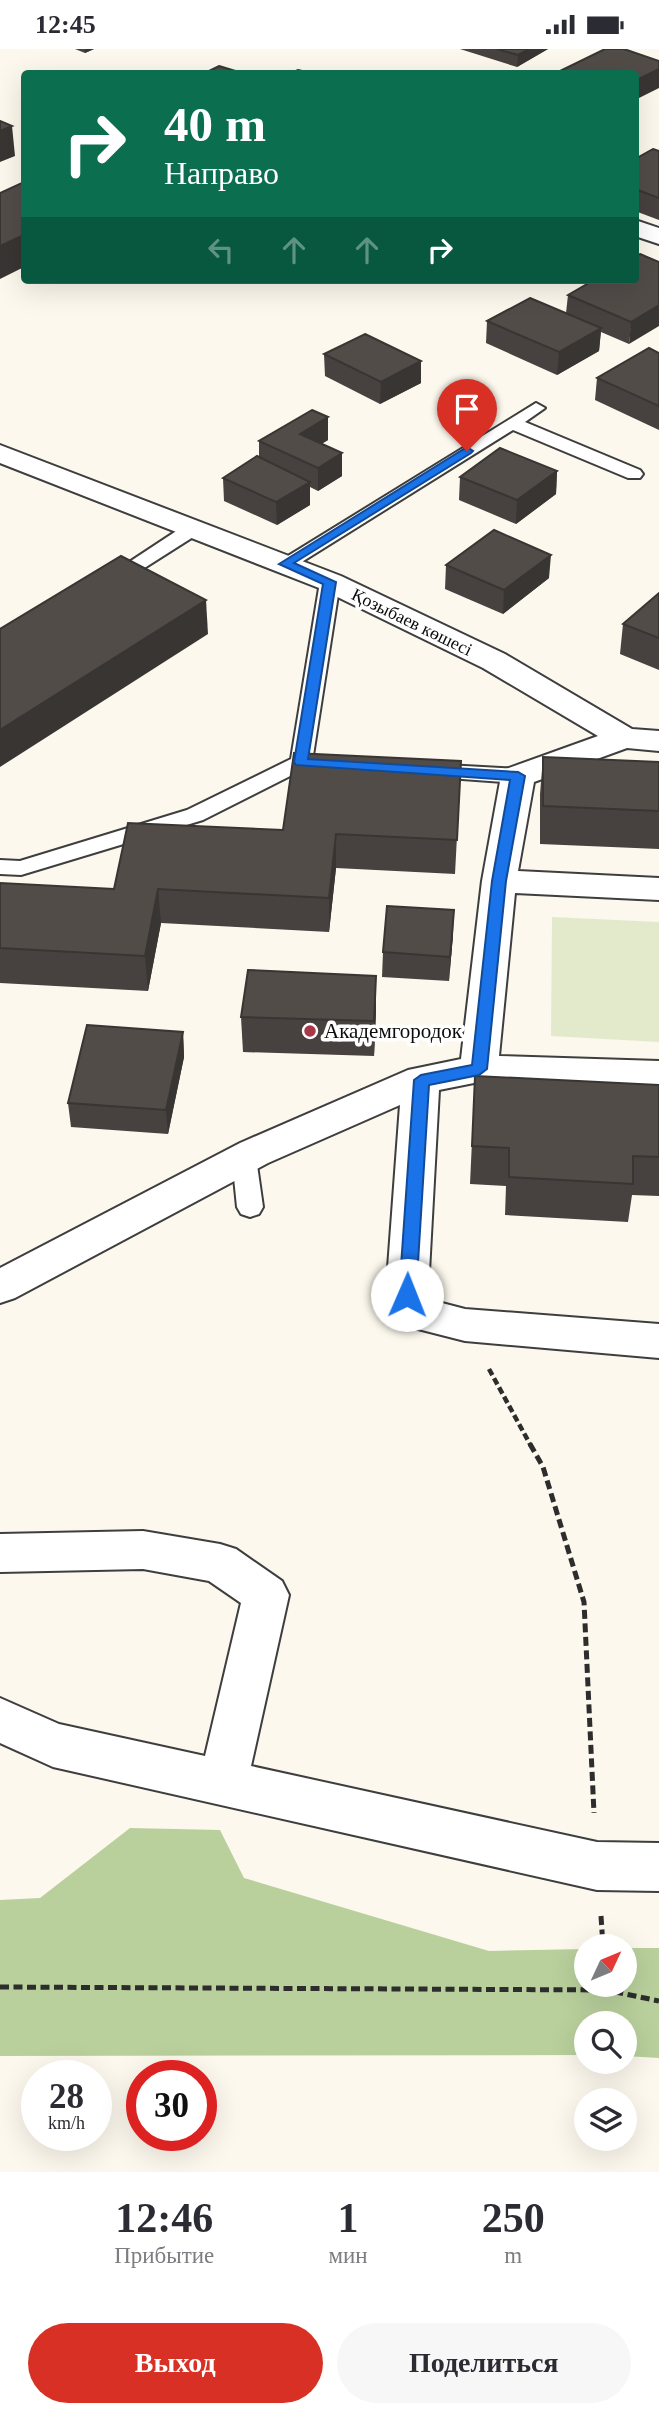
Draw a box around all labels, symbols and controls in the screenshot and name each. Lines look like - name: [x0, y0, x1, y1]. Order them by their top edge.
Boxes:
- text: 12:45: [35, 10, 96, 39]
- text: 40 m: [164, 97, 266, 152]
- icon: right: [49, 98, 140, 189]
- text: Направо: [164, 155, 279, 191]
- icon: left: [202, 231, 240, 269]
- icon: ahead: [275, 231, 313, 269]
- icon: ahead: [348, 231, 386, 269]
- icon: right: [421, 231, 459, 269]
- pin: [437, 379, 497, 451]
- icon: arrive: [448, 390, 486, 428]
- street label: Қозыбаев көшесі: [349, 584, 475, 660]
- place label: Академгородок: [324, 1019, 463, 1043]
- marker: Академгородок: [302, 1023, 318, 1039]
- position arrow: [370, 1258, 444, 1332]
- north arrow: [574, 1934, 637, 1997]
- map controls: [574, 1934, 637, 2151]
- button: search: [574, 2011, 637, 2074]
- speed limit sign: 30: [126, 2060, 217, 2151]
- text: 28: [49, 2077, 84, 2116]
- button: layers: [574, 2088, 637, 2151]
- text: km/h: [48, 2113, 85, 2133]
- text: 12:46: [115, 2195, 213, 2241]
- text: 1: [338, 2195, 359, 2241]
- text: 250: [482, 2195, 545, 2241]
- text: Прибытие: [114, 2243, 214, 2268]
- text: мин: [328, 2243, 368, 2268]
- text: m: [504, 2243, 522, 2268]
- button: Выход: [28, 2323, 323, 2403]
- button: Поделиться: [337, 2323, 631, 2403]

